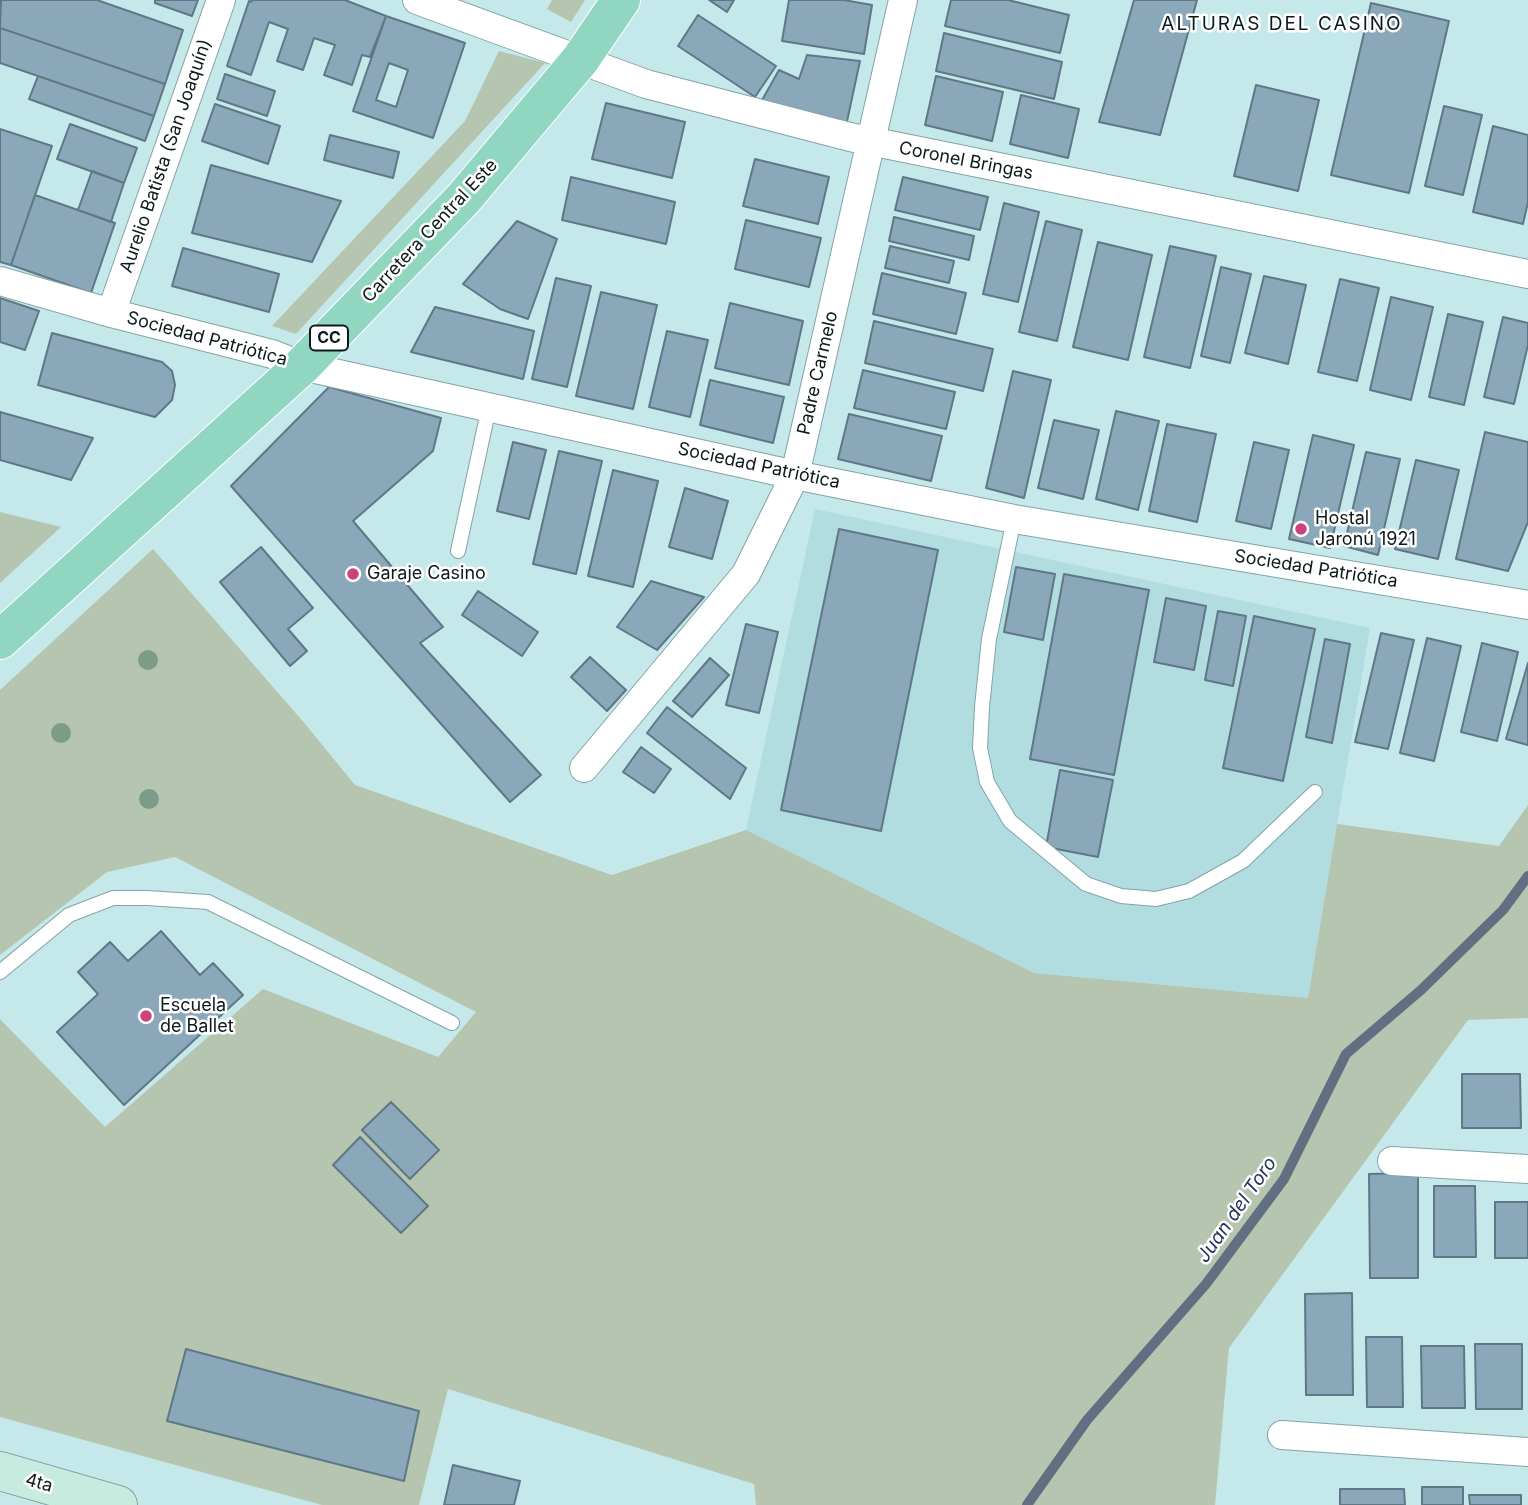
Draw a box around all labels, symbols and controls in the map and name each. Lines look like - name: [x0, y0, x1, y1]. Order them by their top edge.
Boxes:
- district label: ALTURAS DEL CASINO: [1164, 13, 1400, 35]
- street label: Aurelio Batista (San Joaquín): [116, 36, 216, 276]
- street label: Coronel Bringas: [897, 137, 1035, 185]
- street label: Carretera Central Este: [358, 155, 502, 307]
- street label: Sociedad Patriótica: [124, 307, 290, 371]
- street label: Padre Carmelo: [793, 309, 843, 437]
- road number: CC: [310, 326, 348, 350]
- street label: Sociedad Patriótica: [676, 438, 842, 494]
- place label: Hostal Jaronú 1921: [1315, 508, 1416, 550]
- marker: Hostal Jaronú 1921: [1293, 521, 1309, 537]
- street label: Sociedad Patriótica: [1233, 545, 1399, 593]
- place label: Garaje Casino: [367, 563, 486, 585]
- marker: Garaje Casino: [345, 566, 361, 582]
- place label: Escuela de Ballet: [160, 995, 234, 1038]
- marker: Escuela de Ballet: [138, 1008, 154, 1024]
- water label: Juan del Toro: [1192, 1153, 1282, 1267]
- street label: 4ta: [23, 1469, 55, 1497]

